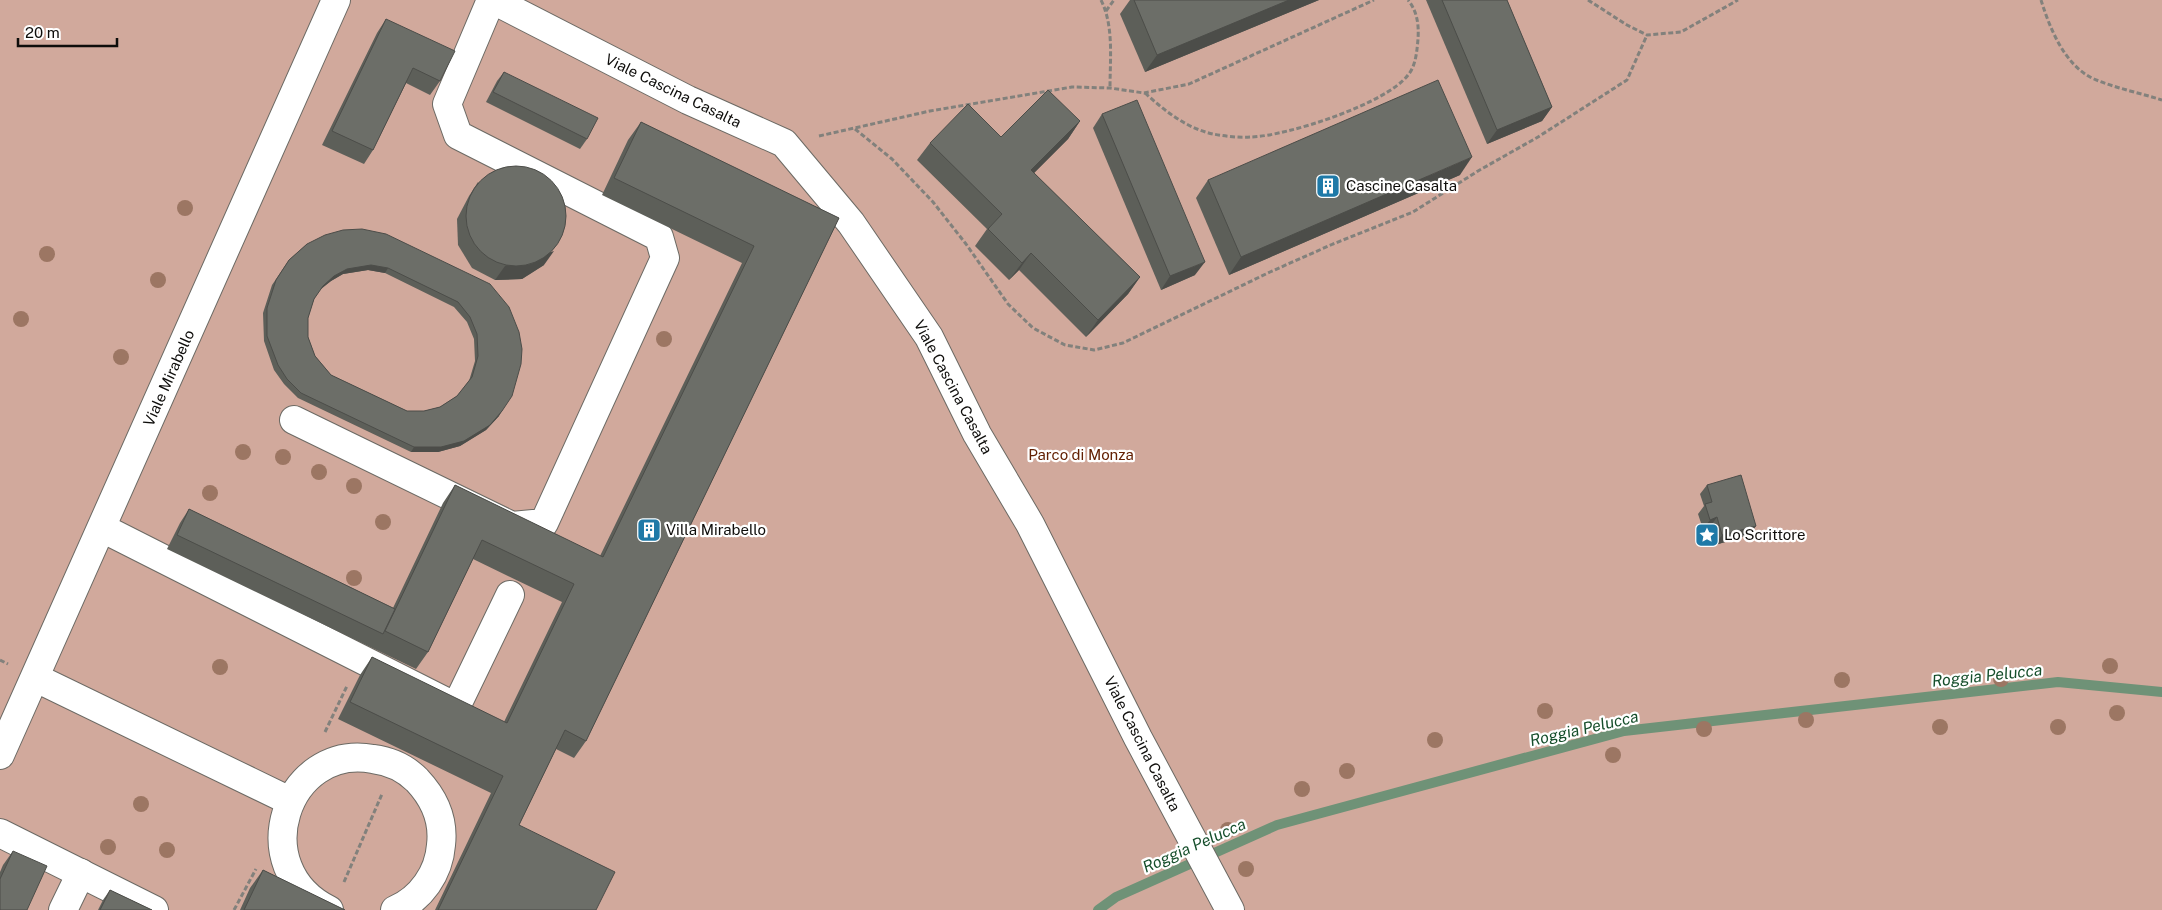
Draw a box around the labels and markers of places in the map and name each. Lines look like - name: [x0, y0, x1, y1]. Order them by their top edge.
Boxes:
- building icon: Cascine Casalta: [1315, 173, 1341, 199]
- place label: Cascine Casalta: [1346, 177, 1457, 194]
- building icon: Villa Mirabello: [636, 517, 662, 543]
- place label: Villa Mirabello: [666, 521, 766, 538]
- place icon: Lo Scrittore: [1694, 522, 1720, 548]
- place label: Lo Scrittore: [1724, 526, 1806, 543]

